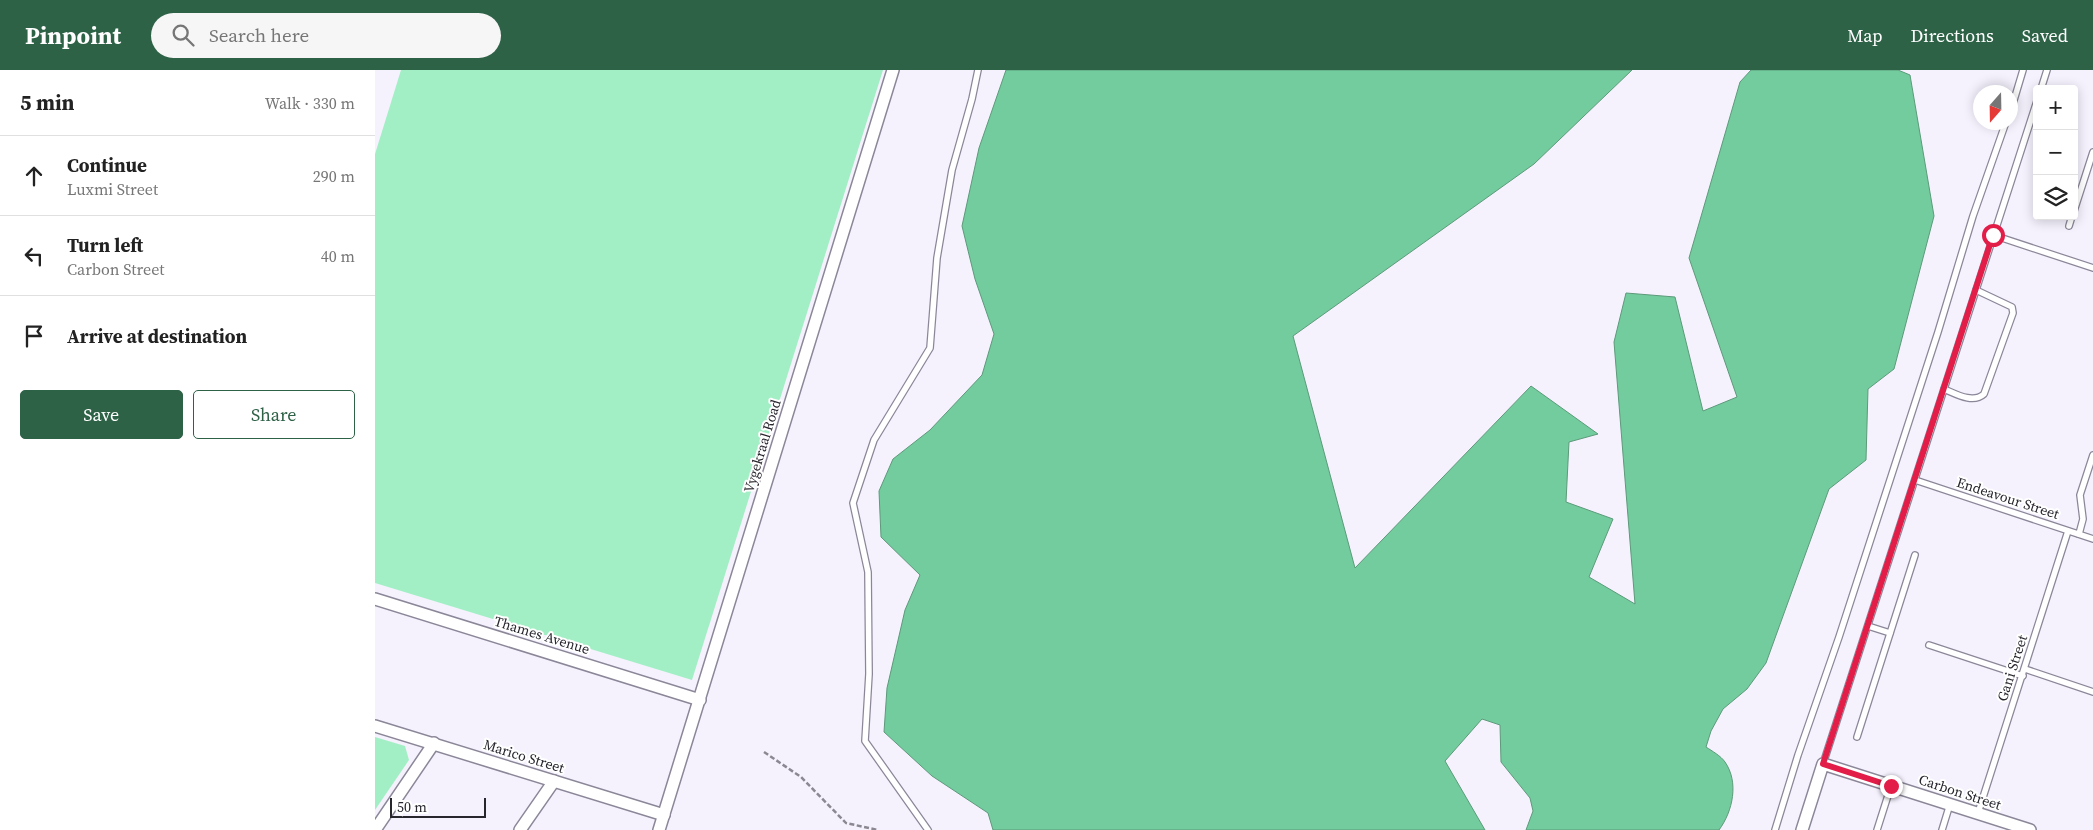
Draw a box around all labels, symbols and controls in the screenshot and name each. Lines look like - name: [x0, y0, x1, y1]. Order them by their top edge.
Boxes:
- search box: [151, 13, 501, 58]
- text: Pinpoint: [25, 19, 121, 52]
- icon: search: [169, 21, 197, 49]
- text: Search here: [209, 22, 309, 48]
- text: Map: [1847, 23, 1883, 48]
- text: Directions: [1911, 23, 1994, 48]
- text: Saved: [2022, 23, 2068, 48]
- north arrow: [1973, 85, 2018, 130]
- map controls: [2033, 85, 2078, 220]
- button: +: [2033, 85, 2078, 130]
- text: 5 min: [20, 88, 75, 117]
- text: Walk · 330 m: [265, 92, 355, 114]
- button: −: [2033, 130, 2078, 175]
- text: Continue: [67, 152, 147, 178]
- icon: ahead: [20, 162, 48, 190]
- text: 290 m: [313, 165, 355, 187]
- button: layers: [2033, 175, 2078, 220]
- text: Luxmi Street: [67, 178, 158, 200]
- route start: [1982, 224, 2005, 247]
- text: Turn left: [67, 232, 143, 258]
- icon: left: [20, 242, 48, 270]
- text: 40 m: [321, 245, 355, 267]
- text: Carbon Street: [67, 258, 165, 280]
- icon: arrive: [20, 322, 48, 350]
- text: Arrive at destination: [67, 323, 247, 349]
- button: Save: [20, 390, 183, 439]
- button: Share: [193, 390, 355, 439]
- street label: Vygekraal Road: [738, 397, 786, 495]
- street label: Endeavour Street: [1954, 472, 2062, 524]
- street label: Thames Avenue: [492, 611, 592, 659]
- street label: Gani Street: [1992, 632, 2032, 704]
- street label: Marico Street: [481, 734, 567, 778]
- street label: Carbon Street: [1916, 769, 2004, 815]
- route end: [1880, 775, 1903, 798]
- scale bar: [390, 795, 486, 818]
- text: 50 m: [397, 797, 427, 817]

